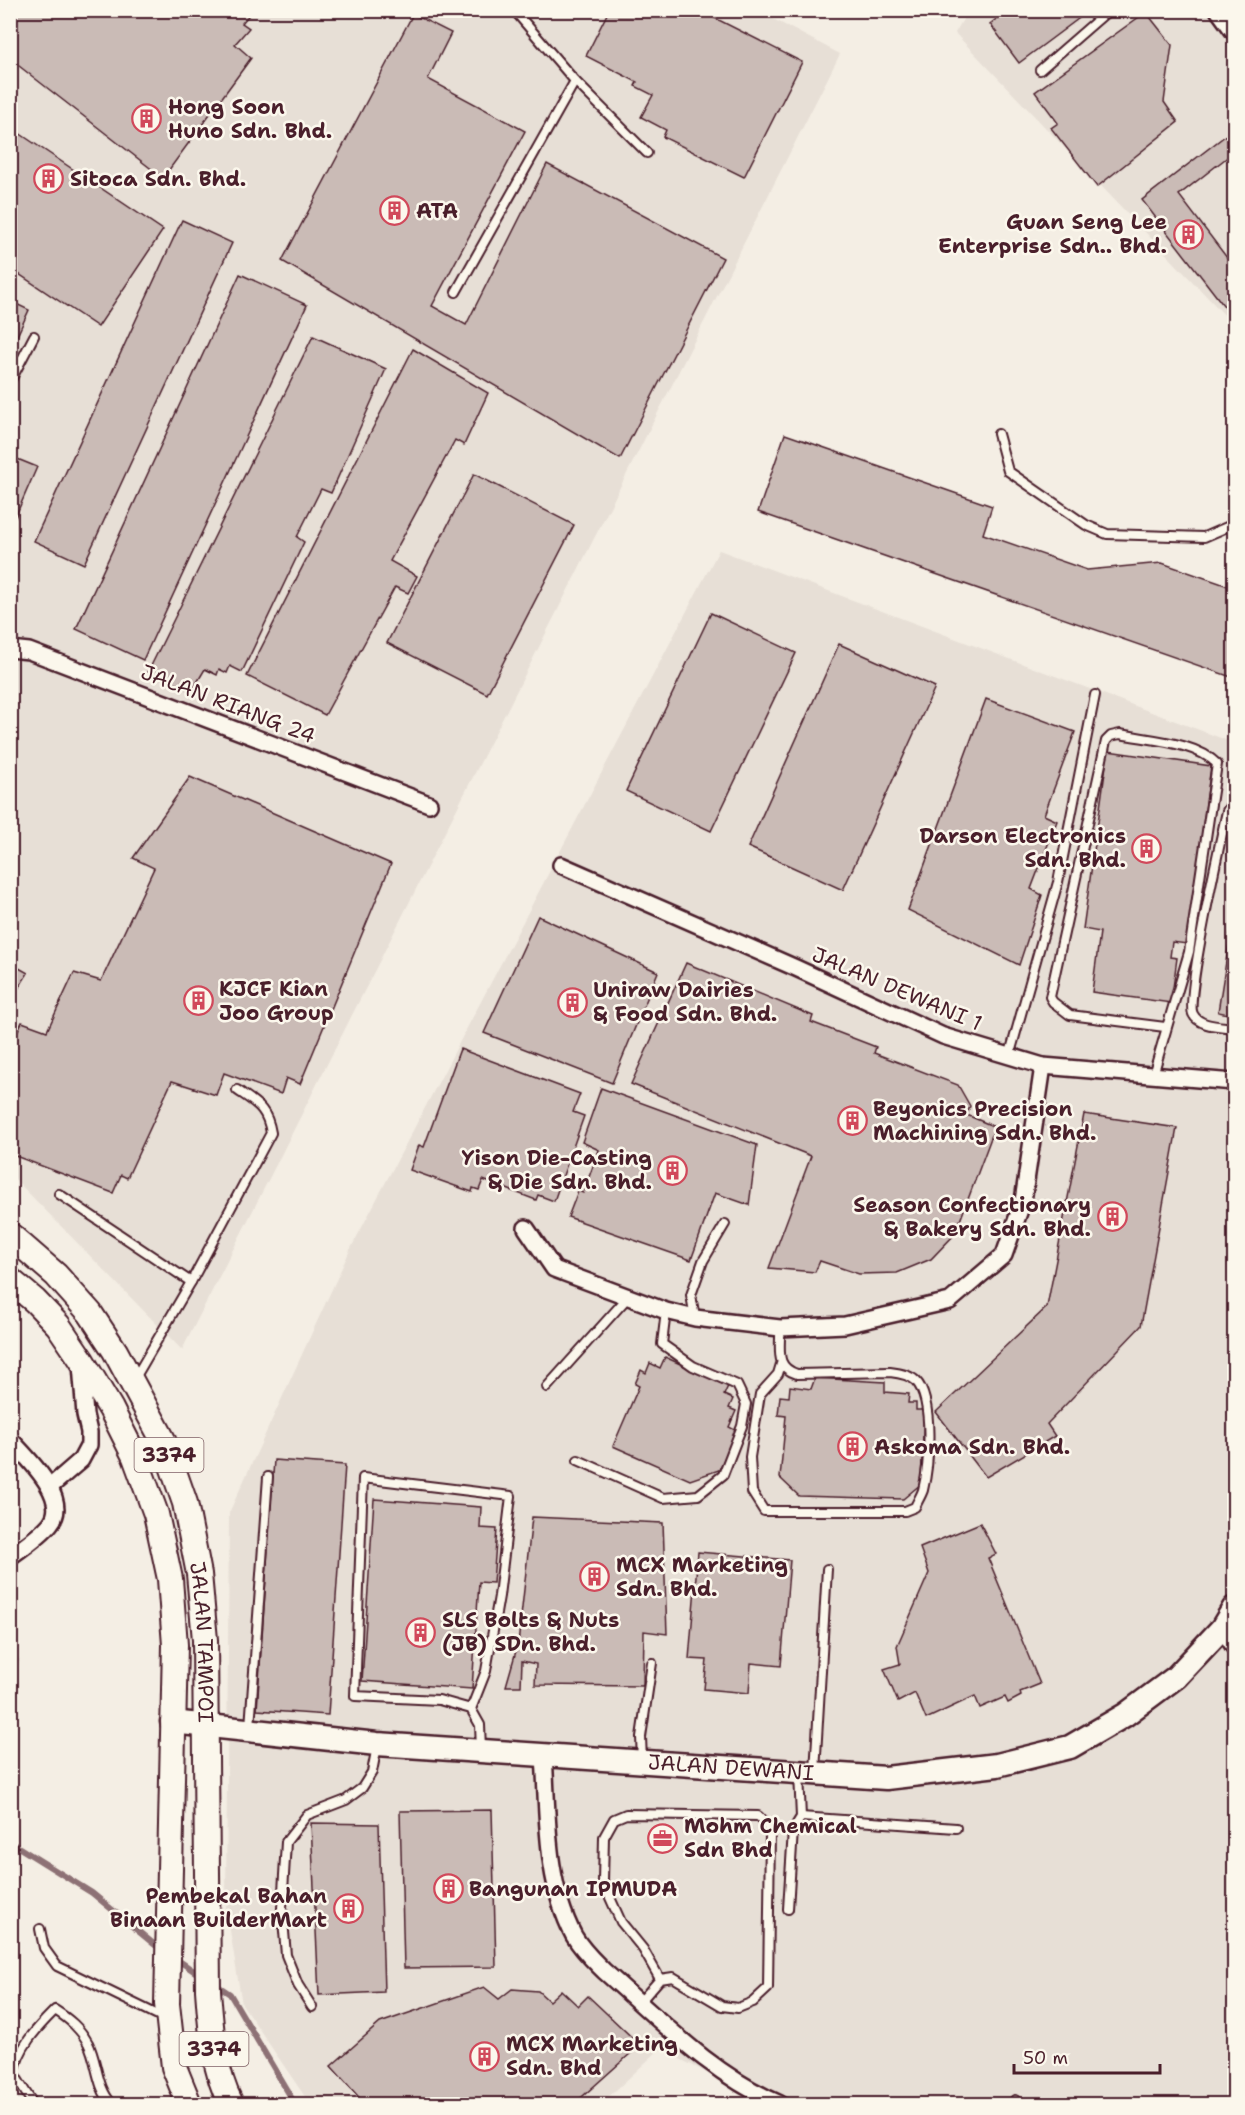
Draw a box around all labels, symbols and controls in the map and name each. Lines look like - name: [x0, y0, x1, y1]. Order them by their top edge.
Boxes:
- place label: Hong Soon Huno Sdn. Bhd.: [168, 93, 332, 145]
- building icon: Hong Soon Huno Sdn. Bhd.: [131, 103, 163, 135]
- building icon: Sitoca Sdn. Bhd.: [33, 163, 65, 195]
- place label: Sitoca Sdn. Bhd.: [70, 165, 246, 193]
- building icon: ATA: [379, 195, 411, 227]
- place label: ATA: [416, 197, 458, 225]
- place label: Guan Seng Lee Enterprise Sdn.. Bhd.: [938, 208, 1167, 260]
- building icon: Guan Seng Lee Enterprise Sdn.. Bhd.: [1172, 218, 1204, 250]
- street label: JALAN RIANG 24: [137, 658, 319, 750]
- place label: Darson Electronics Sdn. Bhd.: [919, 822, 1126, 874]
- building icon: Darson Electronics Sdn. Bhd.: [1131, 832, 1163, 864]
- street label: JALAN DEWANI 1: [808, 941, 986, 1037]
- place label: KJCF Kian Joo Group: [219, 975, 334, 1027]
- place label: Uniraw Dairies & Food Sdn. Bhd.: [593, 976, 777, 1028]
- building icon: KJCF Kian Joo Group: [182, 985, 214, 1017]
- building icon: Uniraw Dairies & Food Sdn. Bhd.: [556, 986, 588, 1018]
- place label: Beyonics Precision Machining Sdn. Bhd.: [873, 1095, 1096, 1147]
- building icon: Beyonics Precision Machining Sdn. Bhd.: [836, 1105, 868, 1137]
- place label: Yison Die-Casting & Die Sdn. Bhd.: [462, 1144, 652, 1196]
- building icon: Yison Die-Casting & Die Sdn. Bhd.: [657, 1154, 689, 1186]
- place label: Season Confectionary & Bakery Sdn. Bhd.: [853, 1191, 1091, 1243]
- building icon: Season Confectionary & Bakery Sdn. Bhd.: [1096, 1201, 1128, 1233]
- building icon: Askoma Sdn. Bhd.: [837, 1431, 869, 1463]
- place label: Askoma Sdn. Bhd.: [874, 1433, 1070, 1461]
- road number: 3374: [134, 1438, 204, 1472]
- place label: MCX Marketing Sdn. Bhd.: [616, 1551, 788, 1603]
- street label: JALAN TAMPOI: [183, 1559, 220, 1723]
- building icon: MCX Marketing Sdn. Bhd.: [579, 1561, 611, 1593]
- place label: SLS Bolts & Nuts (JB) SDn. Bhd.: [442, 1606, 619, 1658]
- building icon: SLS Bolts & Nuts (JB) SDn. Bhd.: [405, 1616, 437, 1648]
- street label: JALAN DEWANI: [647, 1748, 815, 1787]
- place label: Mohm Chemical Sdn Bhd: [684, 1812, 857, 1864]
- office icon: Mohm Chemical Sdn Bhd: [647, 1822, 679, 1854]
- building icon: Bangunan IPMUDA: [432, 1873, 464, 1905]
- place label: Bangunan IPMUDA: [469, 1875, 677, 1903]
- place label: Pembekal Bahan Binaan BuilderMart: [110, 1882, 327, 1934]
- building icon: Pembekal Bahan Binaan BuilderMart: [332, 1892, 364, 1924]
- place label: MCX Marketing Sdn. Bhd: [506, 2030, 678, 2082]
- road number: 3374: [180, 2032, 248, 2066]
- scale bar: [1014, 2037, 1160, 2075]
- building icon: MCX Marketing Sdn. Bhd: [469, 2040, 501, 2072]
- text: 50 m: [1023, 2046, 1068, 2070]

